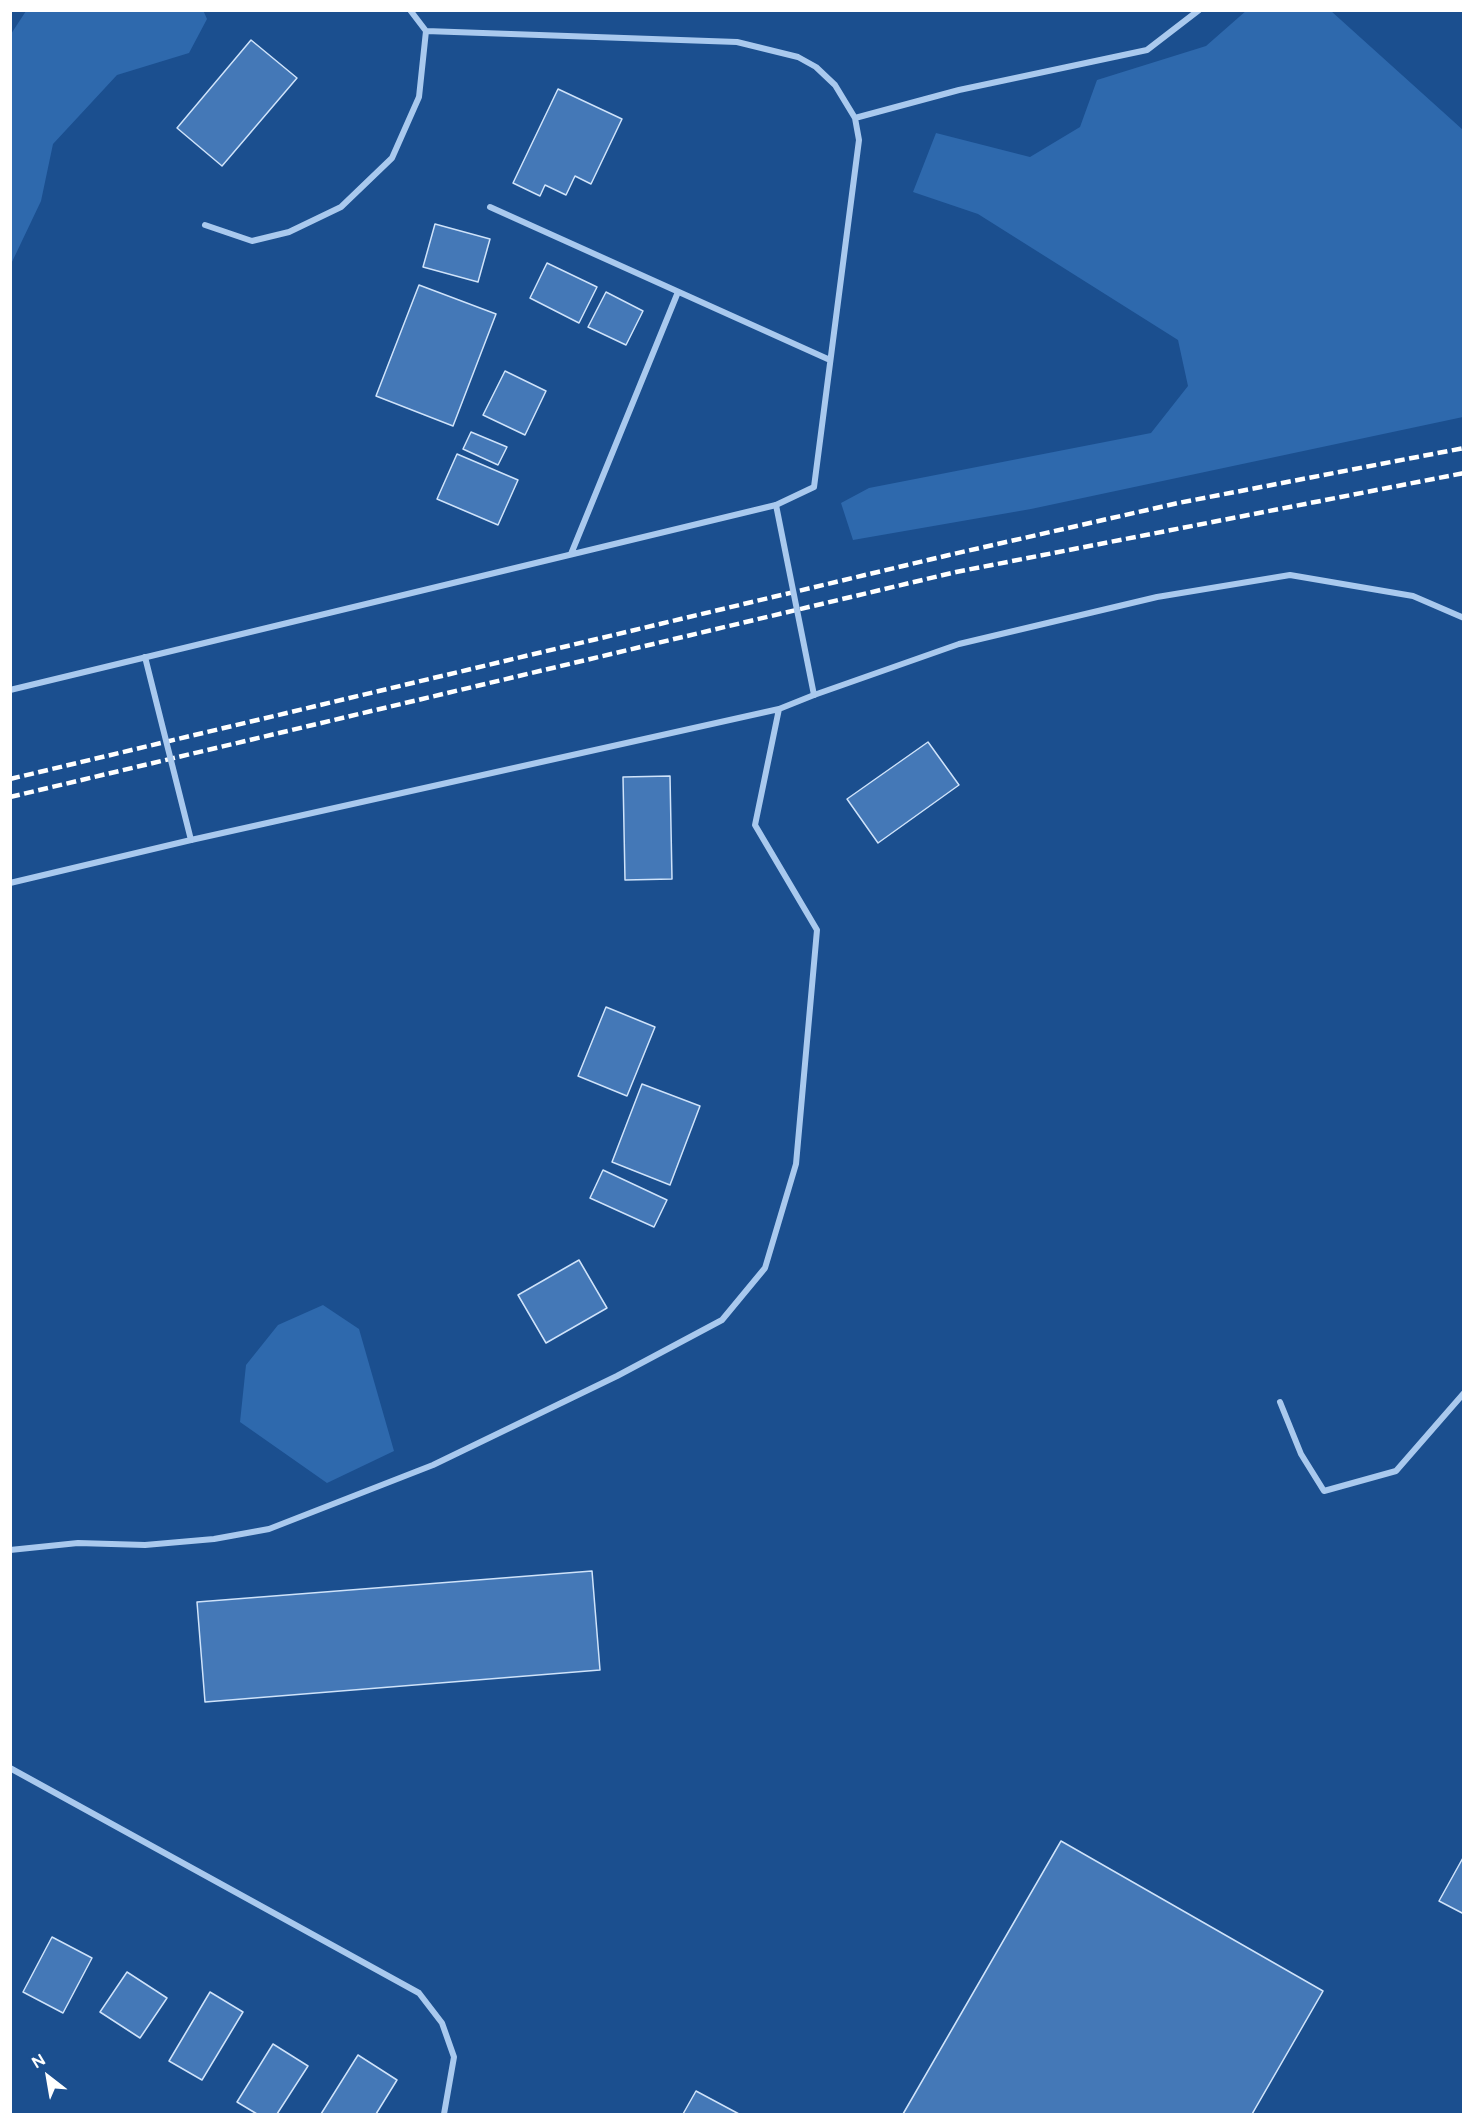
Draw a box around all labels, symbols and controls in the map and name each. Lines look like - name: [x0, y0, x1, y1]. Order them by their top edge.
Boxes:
- north arrow: [18, 2047, 78, 2107]
- text: N: [28, 2050, 49, 2072]

